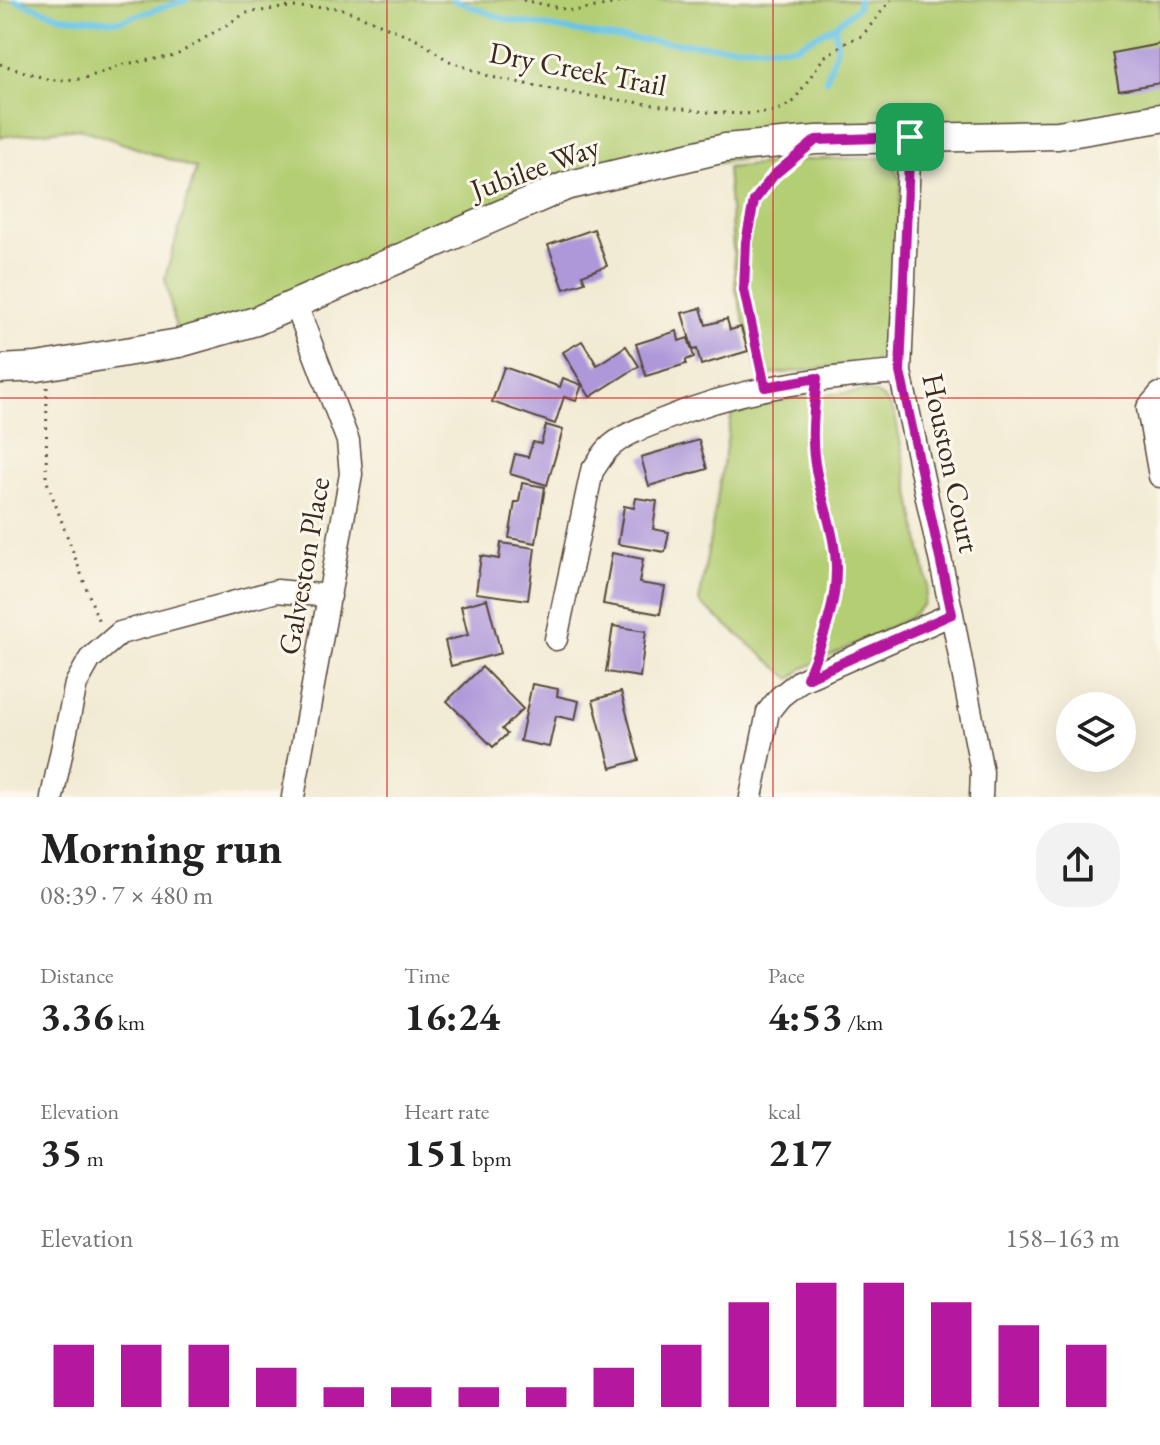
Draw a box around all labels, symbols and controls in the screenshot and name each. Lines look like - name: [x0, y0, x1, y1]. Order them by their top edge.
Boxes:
- street label: Dry Creek Trail: [486, 32, 670, 105]
- pin: [876, 103, 944, 171]
- icon: arrive: [888, 115, 932, 159]
- street label: Jubilee Way: [462, 126, 605, 210]
- street label: Houston Court: [913, 370, 990, 557]
- street label: Galveston Place: [269, 474, 338, 658]
- map controls: [1056, 692, 1136, 772]
- button: layers: [1056, 692, 1136, 772]
- text: Morning run: [40, 819, 282, 876]
- button: share: [1036, 823, 1120, 907]
- text: 08:39 · 7 × 480 m: [40, 878, 213, 912]
- text: Distance: [40, 961, 113, 990]
- text: Time: [404, 961, 450, 990]
- text: Pace: [768, 961, 805, 990]
- text: 3.36: [40, 990, 113, 1042]
- text: 16:24: [404, 990, 500, 1042]
- text: 4:53: [768, 990, 843, 1042]
- text: km: [113, 1008, 145, 1037]
- text: /km: [843, 1008, 883, 1037]
- text: Elevation: [40, 1097, 119, 1126]
- text: Heart rate: [404, 1097, 489, 1126]
- text: kcal: [768, 1097, 801, 1126]
- text: 35: [40, 1126, 82, 1178]
- text: 151: [404, 1126, 467, 1178]
- text: 217: [768, 1126, 831, 1178]
- text: m: [82, 1144, 104, 1173]
- text: bpm: [467, 1144, 512, 1173]
- text: Elevation: [40, 1221, 134, 1255]
- text: 158–163 m: [1005, 1221, 1120, 1255]

